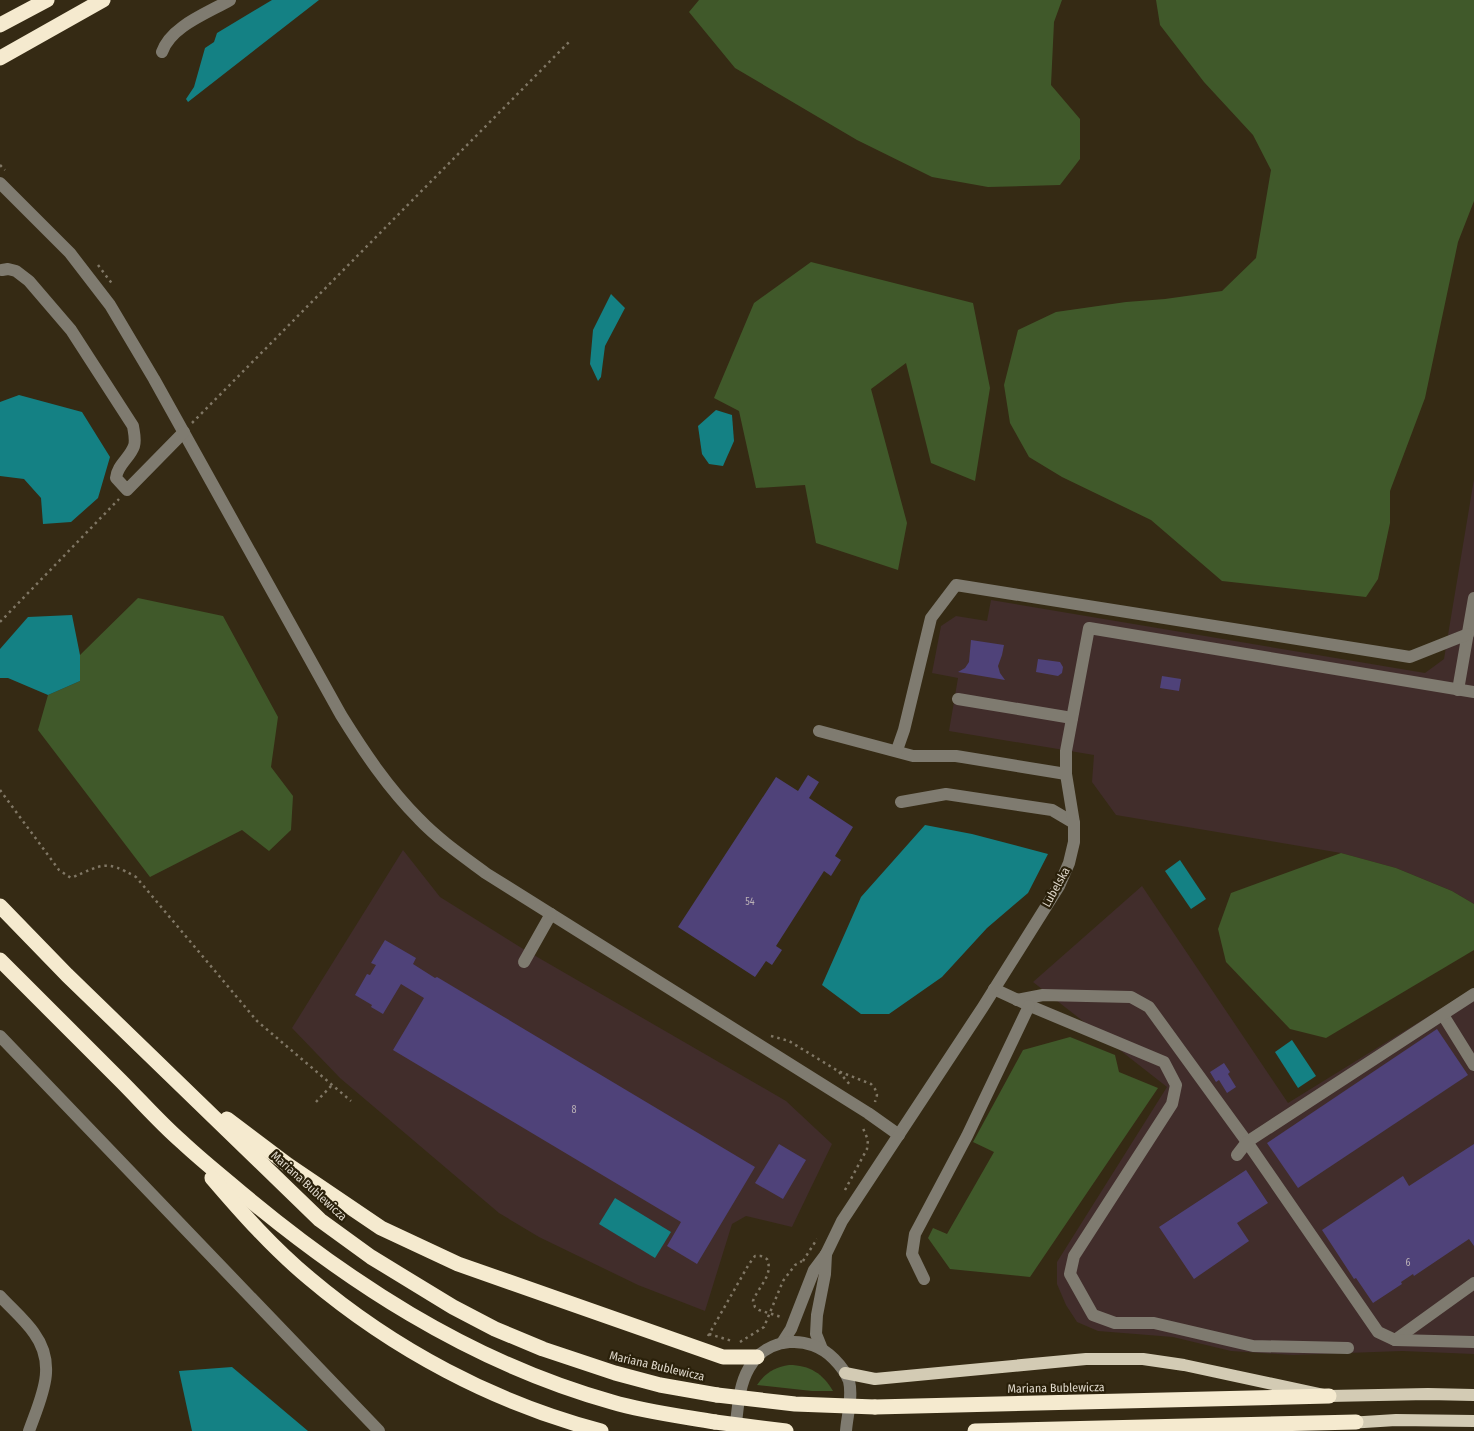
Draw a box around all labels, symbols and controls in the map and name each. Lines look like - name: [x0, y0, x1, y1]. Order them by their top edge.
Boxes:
- street label: Lubelska: [1039, 865, 1073, 909]
- house number: 54: [745, 896, 755, 908]
- house number: 8: [572, 1104, 577, 1116]
- street label: Mariana Bublewicza: [268, 1148, 350, 1224]
- house number: 6: [1406, 1257, 1411, 1269]
- street label: Mariana Bublewicza: [608, 1348, 706, 1384]
- street label: Mariana Bublewicza: [1007, 1380, 1105, 1396]

